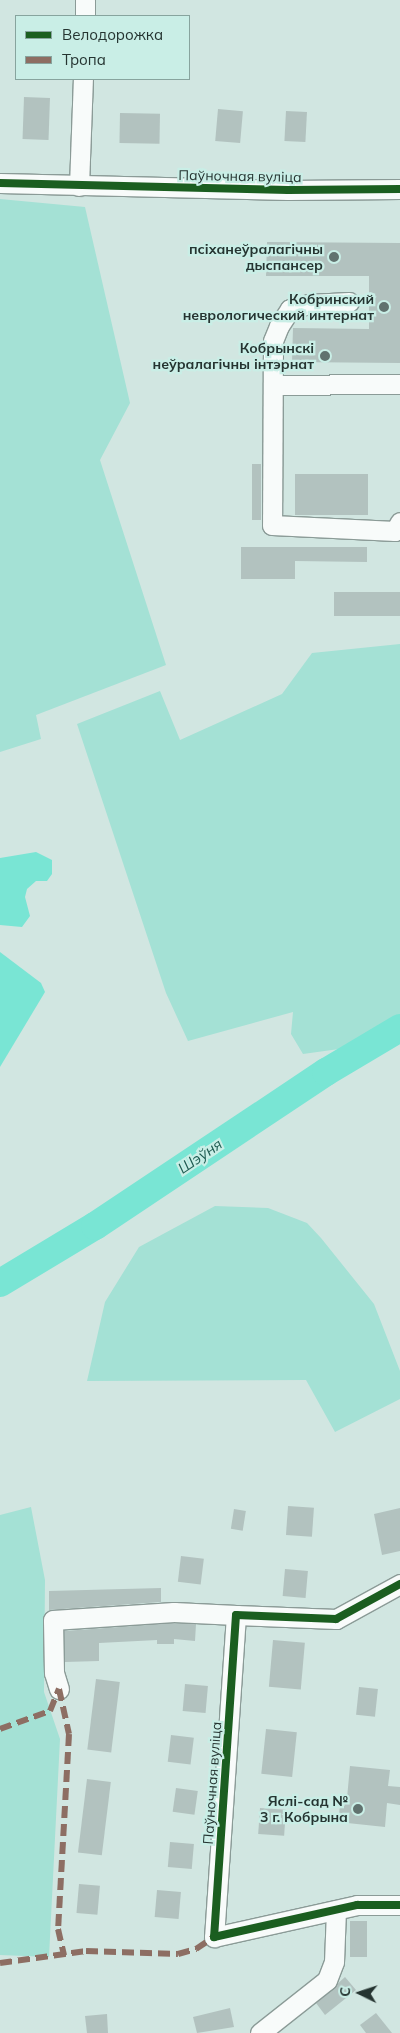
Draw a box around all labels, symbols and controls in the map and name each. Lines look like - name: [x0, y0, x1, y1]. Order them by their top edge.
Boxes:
- legend: [15, 15, 190, 80]
- text: Велодорожка: [62, 25, 163, 44]
- text: Тропа: [62, 50, 106, 69]
- street label: Паўночная вуліца: [178, 167, 302, 185]
- place label: псіханеўралагічны дыспансер: [189, 241, 323, 274]
- marker: псіханеўралагічны дыспансер: [327, 250, 341, 264]
- place label: Кобринский неврологический интернат: [183, 291, 374, 324]
- marker: Кобринский неврологический интернат: [378, 301, 390, 313]
- place label: Кобрынскі неўралагічны інтэрнат: [153, 340, 314, 372]
- marker: Кобрынскі неўралагічны інтэрнат: [318, 349, 332, 363]
- water label: Шэўня: [175, 1135, 225, 1177]
- street label: Паўночная вуліца: [199, 1721, 225, 1845]
- place label: Яслі-сад № 3 г. Кобрына: [260, 1793, 348, 1825]
- marker: Яслі-сад № 3 г. Кобрына: [352, 1803, 364, 1815]
- north arrow: [335, 1968, 385, 2018]
- text: С: [336, 1987, 354, 1997]

